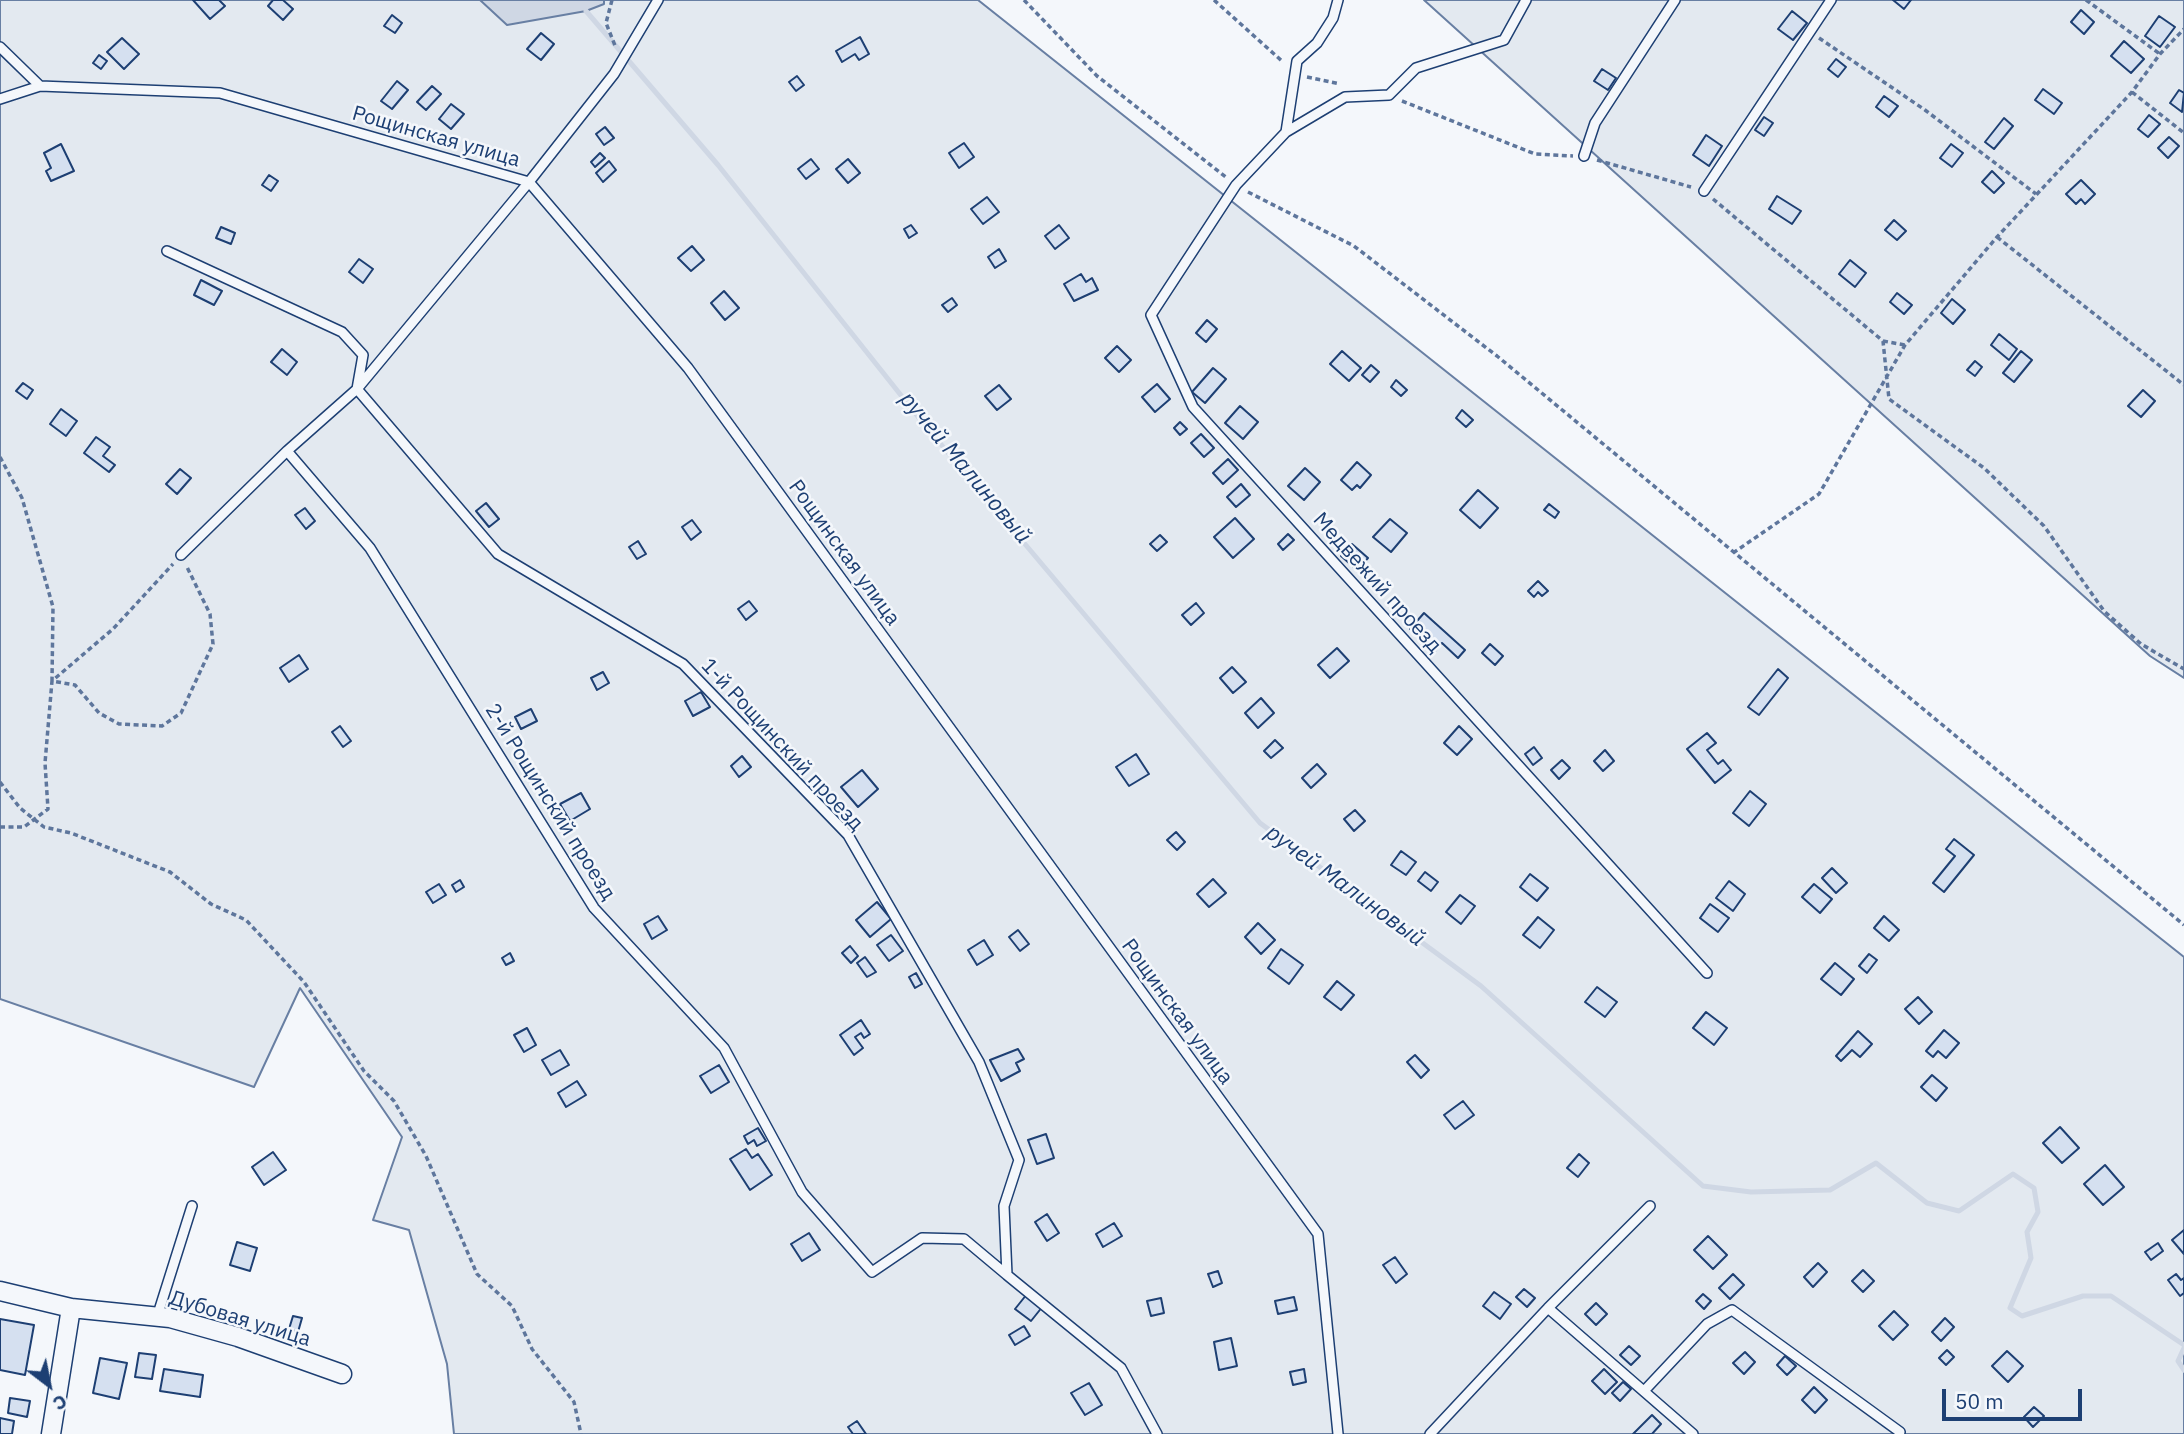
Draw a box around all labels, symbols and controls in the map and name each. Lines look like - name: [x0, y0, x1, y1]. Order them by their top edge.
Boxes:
- street label: Рощинская улица: [349, 101, 523, 173]
- water label: ручей Малиновый: [893, 386, 1037, 550]
- street label: Рощинская улица: [783, 475, 905, 631]
- street label: Медвежий проезд: [1307, 508, 1447, 658]
- street label: 1-й Рощинский проезд: [695, 654, 869, 836]
- street label: 2-й Рощинский проезд: [479, 699, 621, 905]
- water label: ручей Малиновый: [1260, 819, 1430, 953]
- street label: Рощинская улица: [1116, 934, 1238, 1090]
- street label: Дубовая улица: [166, 1286, 314, 1352]
- north arrow: [14, 1350, 84, 1420]
- scale bar: [1946, 1374, 2086, 1418]
- text: 50 m: [1955, 1387, 2004, 1415]
- text: С: [49, 1389, 72, 1416]

